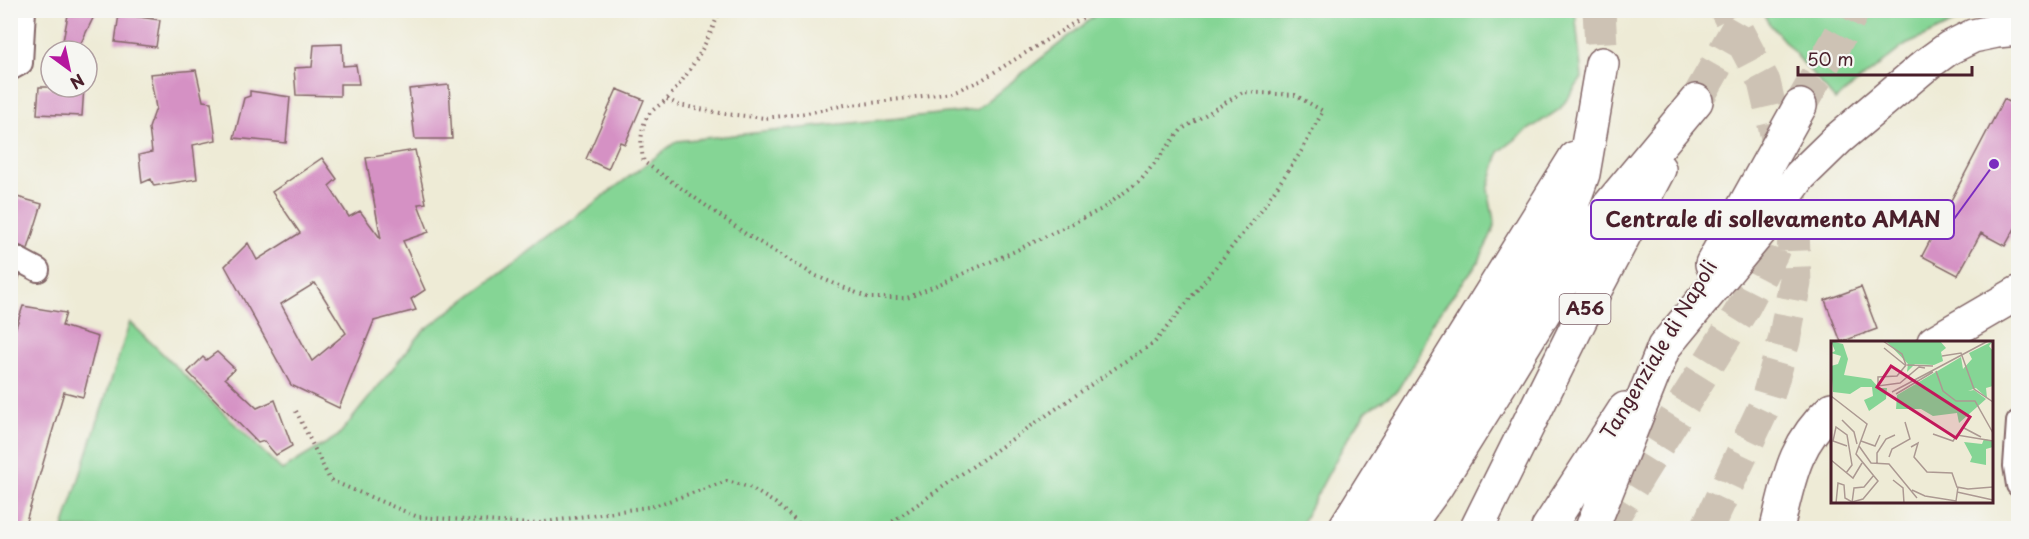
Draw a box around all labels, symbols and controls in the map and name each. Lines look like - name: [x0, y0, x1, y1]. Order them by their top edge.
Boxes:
- north arrow: [39, 39, 99, 99]
- scale bar: [1798, 39, 1972, 77]
- text: 50 m: [1807, 45, 1854, 72]
- text: N: [66, 69, 90, 96]
- callout: Centrale di sollevamento AMAN: [1591, 200, 1954, 239]
- text: Centrale di sollevamento AMAN: [1605, 202, 1941, 234]
- street label: Tangenziale di Napoli: [1592, 254, 1724, 445]
- road number: A56: [1560, 294, 1610, 324]
- inset map: [1831, 341, 1993, 503]

